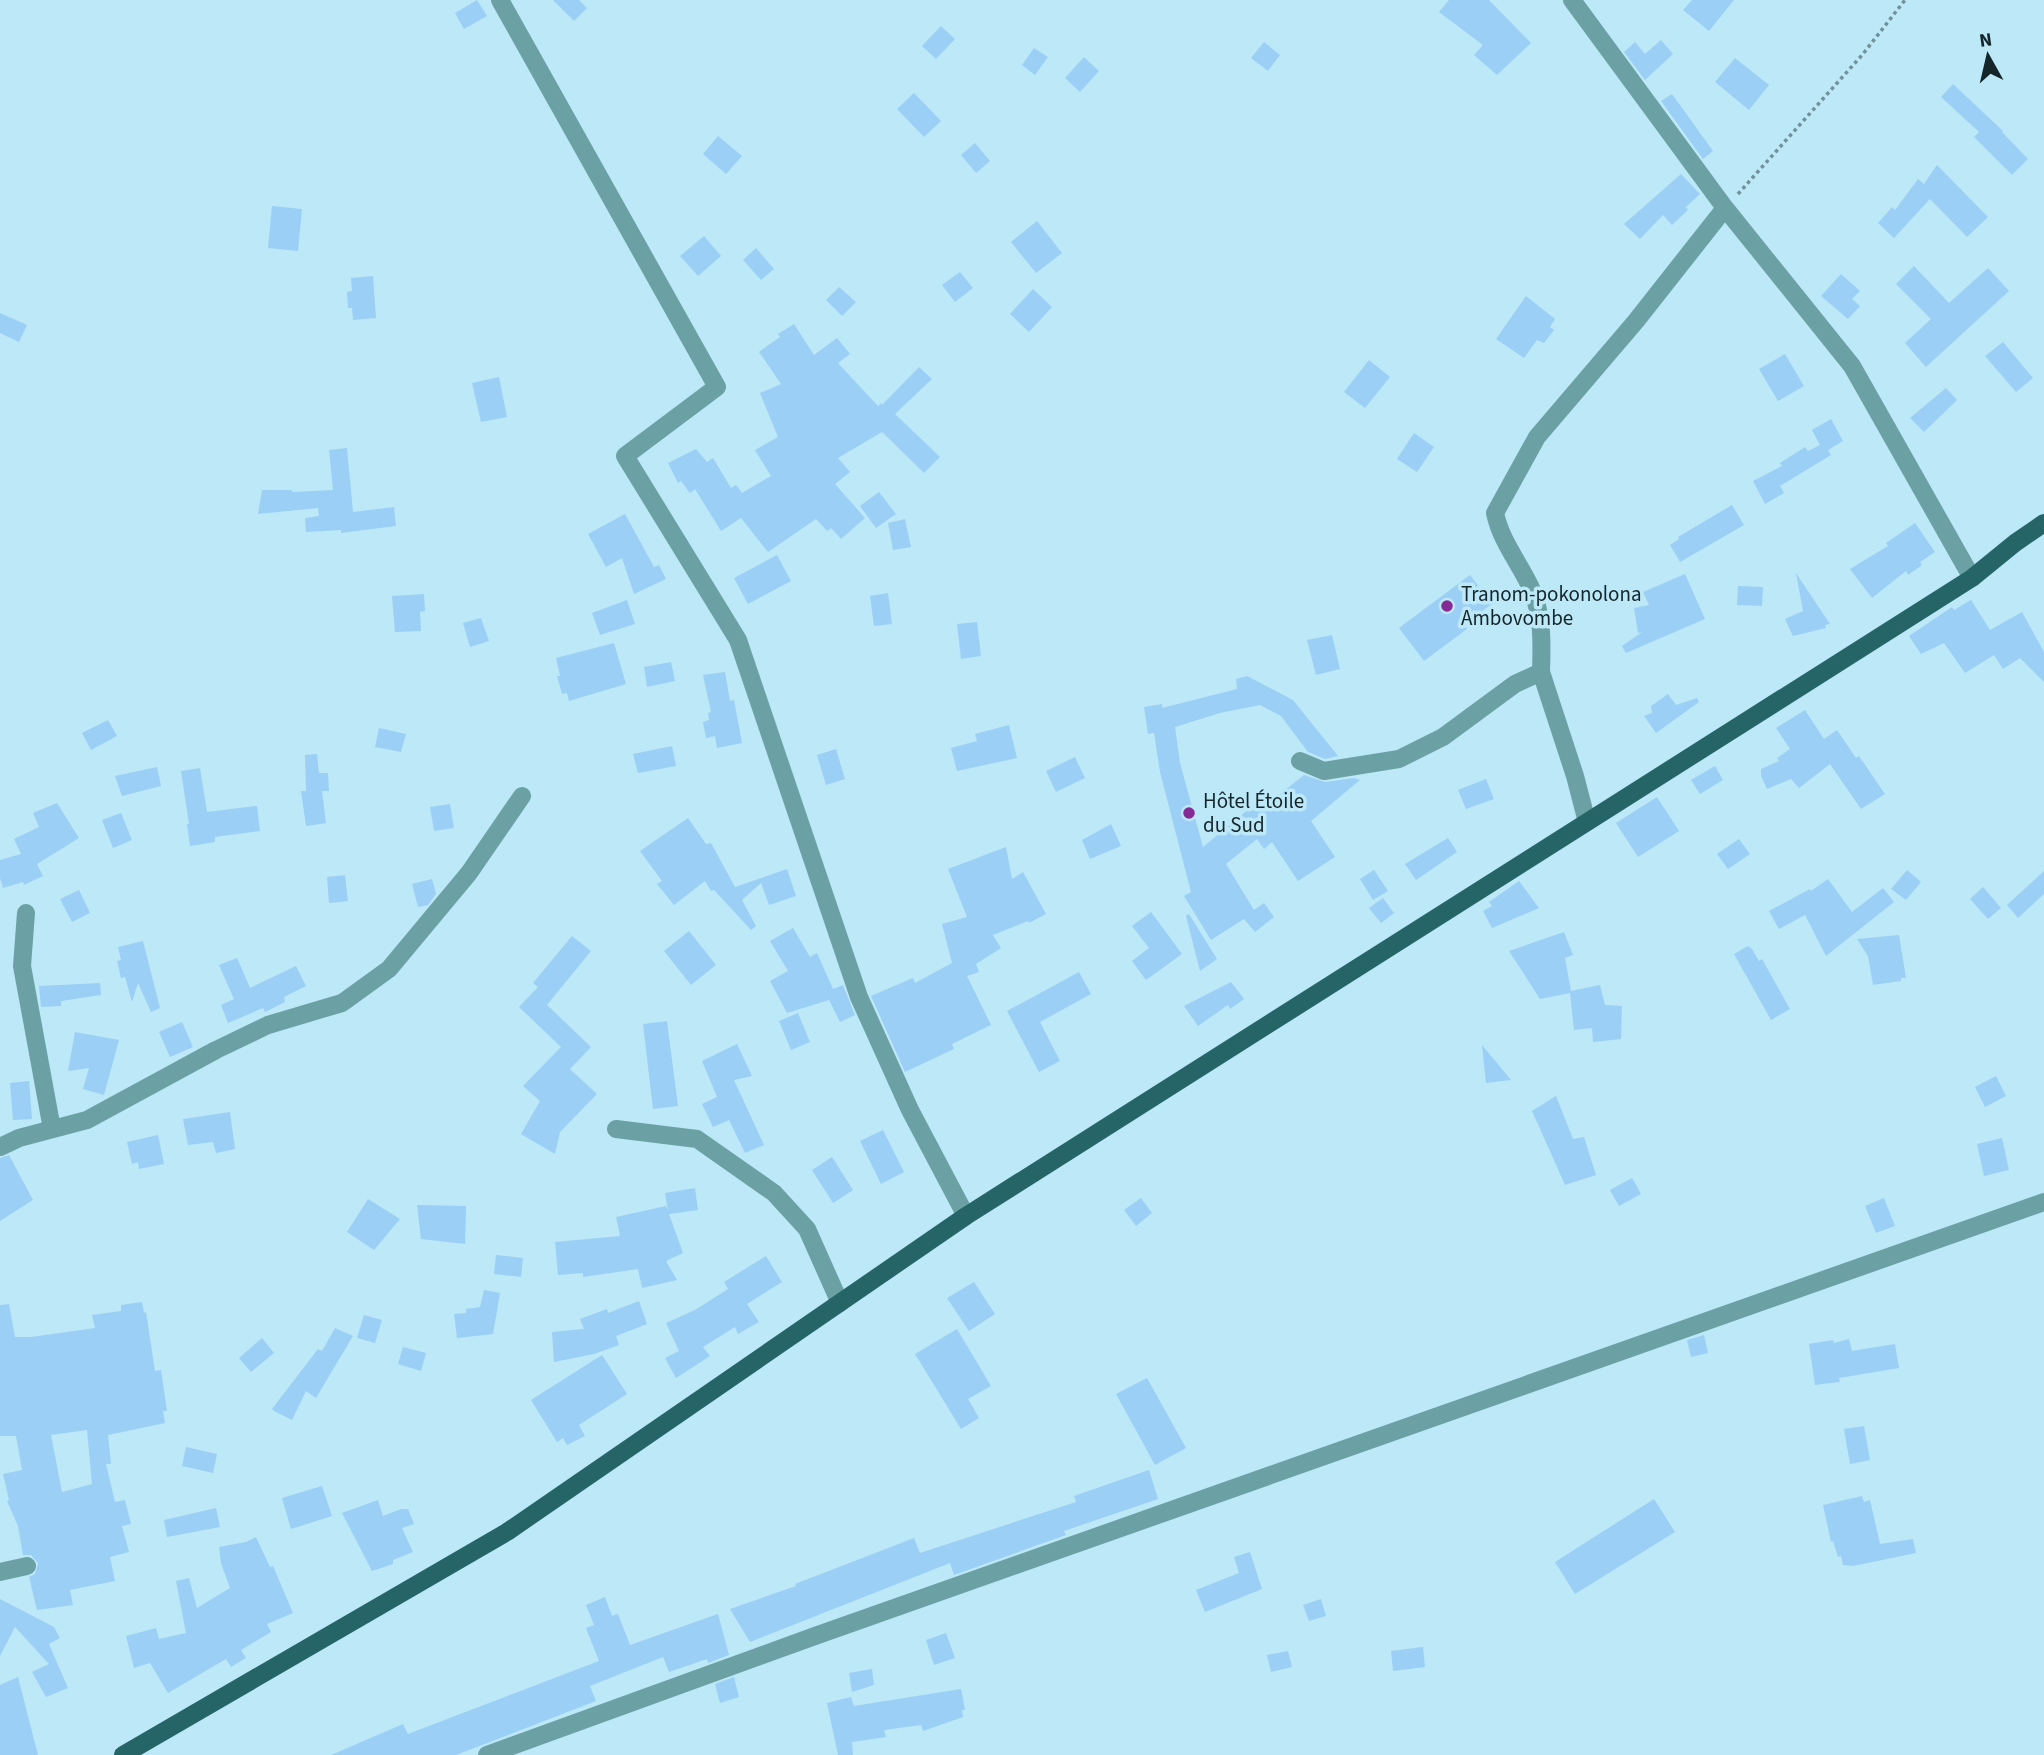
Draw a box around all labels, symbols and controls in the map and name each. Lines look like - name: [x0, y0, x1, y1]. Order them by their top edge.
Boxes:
- north arrow: [1953, 21, 2023, 91]
- text: N: [1978, 26, 1994, 55]
- place label: Tranom-pokonolona Ambovombe: [1461, 579, 1642, 633]
- marker: Tranom-pokonolona Ambovombe: [1439, 598, 1455, 614]
- place label: Hôtel Étoile du Sud: [1203, 786, 1304, 840]
- marker: Hôtel Étoile du Sud: [1181, 805, 1197, 821]

